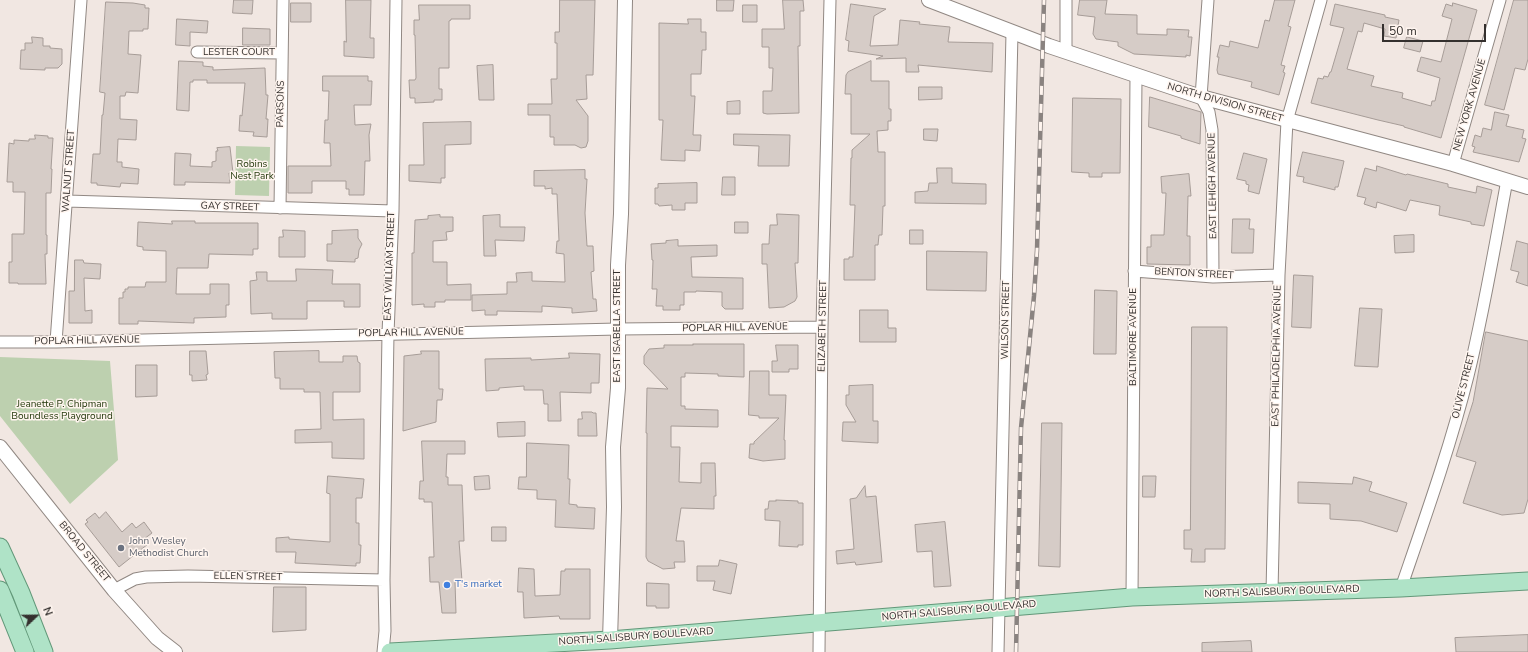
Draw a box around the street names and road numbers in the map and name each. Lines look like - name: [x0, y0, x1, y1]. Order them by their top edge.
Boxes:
- street label: LESTER COURT: [203, 47, 275, 59]
- street label: NEW YORK AVENUE: [1451, 57, 1489, 153]
- street label: PARSONS: [275, 80, 287, 128]
- street label: NORTH DIVISION STREET: [1166, 81, 1284, 125]
- street label: WALNUT STREET: [60, 129, 78, 213]
- street label: EAST LEHIGH AVENUE: [1206, 133, 1220, 239]
- street label: GAY STREET: [200, 200, 260, 214]
- street label: EAST WILLIAM STREET: [382, 211, 398, 321]
- street label: BENTON STREET: [1154, 266, 1234, 282]
- street label: EAST ISABELLA STREET: [612, 270, 624, 382]
- street label: ELIZABETH STREET: [816, 280, 830, 372]
- street label: WILSON STREET: [999, 280, 1013, 360]
- street label: EAST PHILADELPHIA AVENUE: [1270, 285, 1284, 427]
- street label: BALTIMORE AVENUE: [1128, 288, 1140, 386]
- street label: POPLAR HILL AVENUE: [682, 321, 788, 335]
- street label: POPLAR HILL AVENUE: [358, 326, 464, 340]
- street label: POPLAR HILL AVENUE: [34, 334, 140, 348]
- street label: OLIVE STREET: [1450, 352, 1478, 420]
- street label: BROAD STREET: [56, 519, 112, 585]
- street label: ELLEN STREET: [214, 570, 282, 584]
- street label: NORTH SALISBURY BOULEVARD: [1204, 583, 1360, 601]
- street label: NORTH SALISBURY BOULEVARD: [881, 598, 1037, 624]
- street label: NORTH SALISBURY BOULEVARD: [558, 626, 714, 648]

